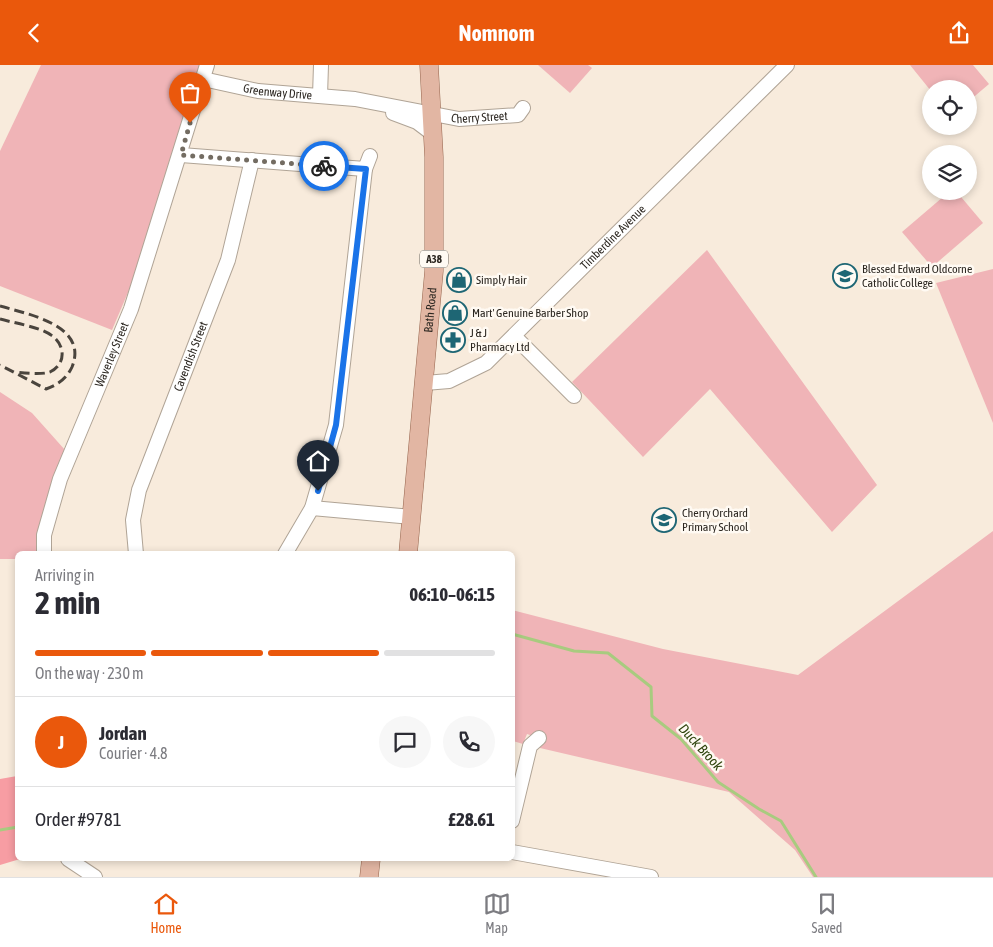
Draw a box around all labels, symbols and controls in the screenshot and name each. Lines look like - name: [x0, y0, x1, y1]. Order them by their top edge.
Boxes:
- icon: back: [20, 19, 48, 47]
- icon: share: [945, 19, 973, 47]
- text: Nomnom: [458, 20, 535, 46]
- pin: [169, 72, 211, 123]
- icon: bag: [176, 79, 204, 107]
- map controls: [922, 80, 977, 200]
- button: locate: [922, 80, 977, 135]
- street label: Greenway Drive: [242, 81, 313, 102]
- street label: Cherry Street: [450, 109, 509, 126]
- courier: [299, 141, 349, 191]
- button: layers: [922, 145, 977, 200]
- icon: bike: [310, 152, 338, 180]
- street label: Timberdine Avenue: [578, 202, 648, 272]
- road number: A38: [420, 250, 448, 267]
- place label: Blessed Edward Oldcorne Catholic College: [862, 262, 972, 290]
- school or university icon: Blessed Edward Oldcorne Catholic College: [832, 263, 858, 289]
- shop icon: Simply Hair: [446, 267, 472, 293]
- place label: Simply Hair: [476, 273, 527, 287]
- street label: Bath Road: [421, 287, 439, 333]
- shop icon: Mart' Genuine Barber Shop: [442, 300, 468, 326]
- place label: Mart' Genuine Barber Shop: [472, 306, 589, 320]
- street label: Cavendish Street: [171, 319, 211, 393]
- street label: Waverley Street: [92, 320, 132, 389]
- place label: J & J Pharmacy Ltd: [470, 326, 530, 354]
- pharmacy icon: J & J Pharmacy Ltd: [440, 327, 466, 353]
- pin: [297, 440, 339, 491]
- icon: home: [304, 447, 332, 475]
- place label: Cherry Orchard Primary School: [682, 506, 749, 534]
- school or university icon: Cherry Orchard Primary School: [651, 507, 677, 533]
- text: Arriving in: [35, 566, 95, 584]
- text: 06:10–06:15: [409, 583, 495, 605]
- text: 2 min: [35, 584, 100, 621]
- text: On the way · 230 m: [35, 664, 144, 682]
- button: chat: [379, 716, 431, 768]
- button: phone: [443, 716, 495, 768]
- water label: Duck Brook: [676, 721, 727, 774]
- text: Jordan: [99, 722, 147, 744]
- text: J: [58, 731, 64, 753]
- text: Courier · 4.8: [99, 744, 168, 762]
- text: Order #9781: [35, 808, 122, 830]
- text: £28.61: [448, 808, 495, 830]
- tab: Home: [150, 890, 182, 936]
- tab: Map: [483, 890, 511, 936]
- tab: Saved: [812, 890, 842, 936]

